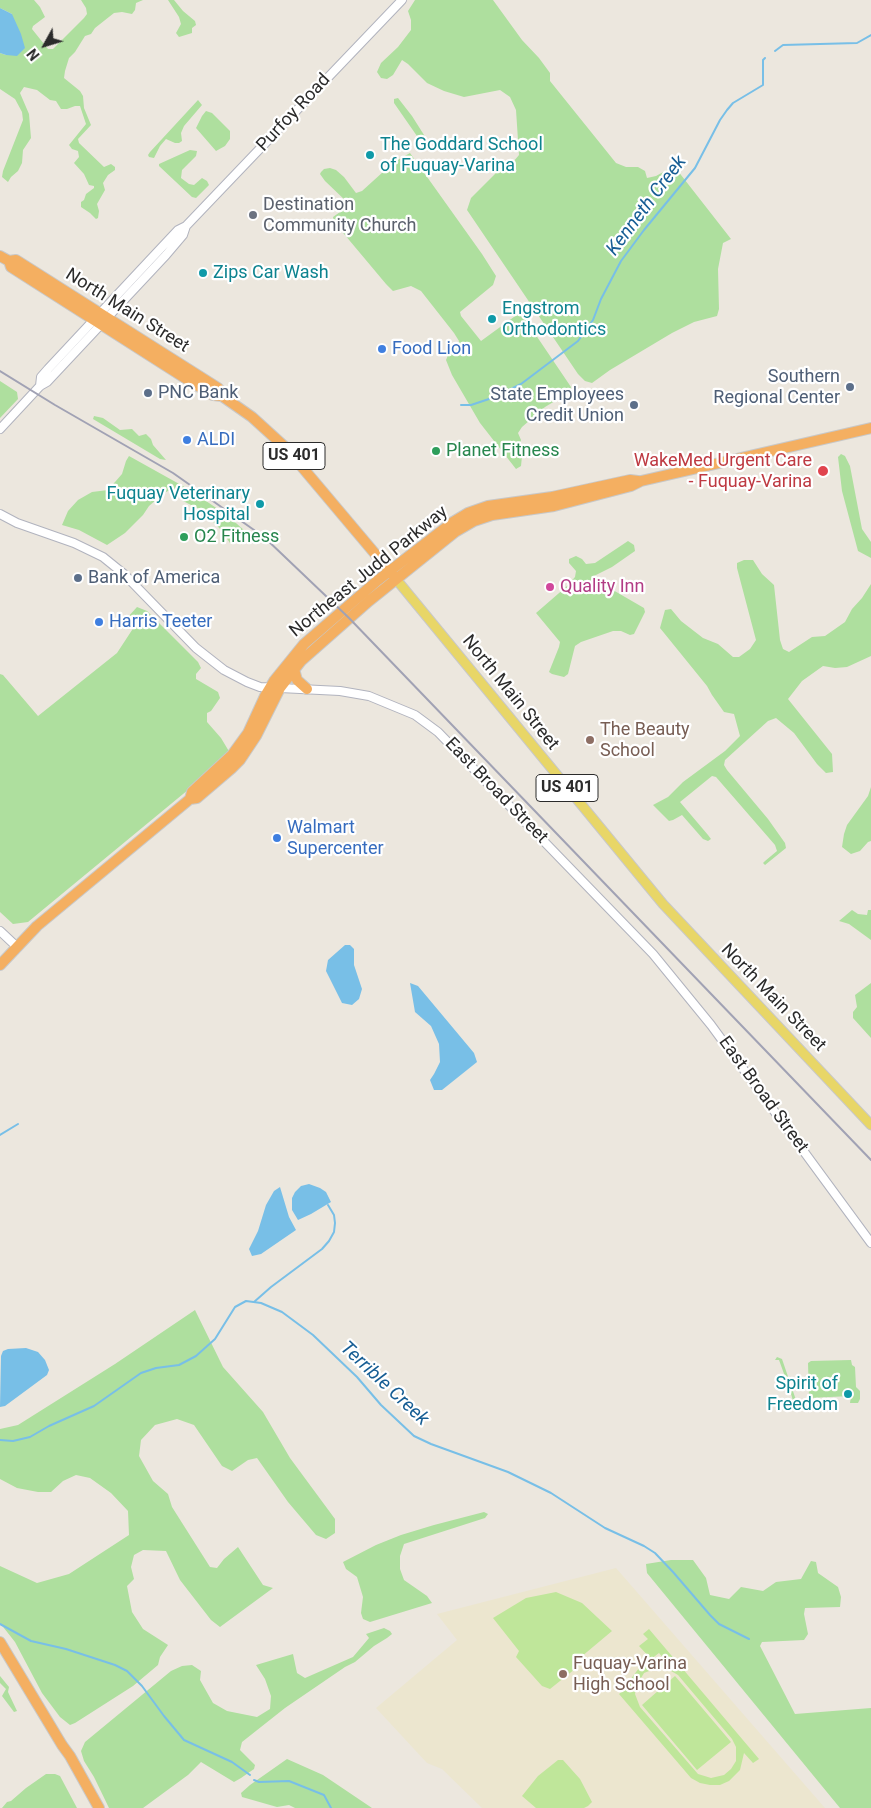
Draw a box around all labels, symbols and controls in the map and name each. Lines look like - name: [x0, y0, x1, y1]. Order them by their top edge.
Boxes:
- north arrow: [20, 20, 70, 70]
- text: N: [24, 46, 43, 63]
- street label: Purfoy Road: [253, 70, 335, 156]
- place label: The Goddard School of Fuquay-Varina: [380, 134, 543, 176]
- marker: The Goddard School of Fuquay-Varina: [364, 149, 376, 161]
- water label: Kenneth Creek: [602, 152, 692, 260]
- place label: Destination Community Church: [263, 194, 416, 236]
- marker: Destination Community Church: [247, 209, 259, 221]
- place label: Zips Car Wash: [213, 262, 329, 284]
- street label: North Main Street: [61, 264, 193, 358]
- marker: Zips Car Wash: [197, 267, 209, 279]
- place label: Engstrom Orthodontics: [502, 298, 606, 340]
- marker: Engstrom Orthodontics: [486, 313, 498, 325]
- place label: Food Lion: [392, 338, 471, 360]
- marker: Food Lion: [376, 343, 388, 355]
- place label: Southern Regional Center: [713, 366, 840, 408]
- marker: Southern Regional Center: [844, 381, 856, 393]
- place label: PNC Bank: [158, 382, 238, 404]
- place label: State Employees Credit Union: [490, 384, 624, 426]
- marker: PNC Bank: [142, 387, 154, 399]
- marker: State Employees Credit Union: [628, 399, 640, 411]
- place label: ALDI: [197, 429, 235, 451]
- marker: ALDI: [181, 434, 193, 446]
- place label: Planet Fitness: [446, 440, 560, 462]
- road number: US 401: [263, 442, 325, 470]
- marker: Planet Fitness: [430, 445, 442, 457]
- place label: WakeMed Urgent Care - Fuquay-Varina: [634, 450, 812, 492]
- marker: WakeMed Urgent Care - Fuquay-Varina: [816, 464, 830, 478]
- place label: Fuquay Veterinary Hospital: [106, 483, 250, 526]
- marker: Fuquay Veterinary Hospital: [254, 498, 266, 510]
- street label: Northeast Judd Parkway: [286, 502, 452, 642]
- place label: O2 Fitness: [194, 526, 279, 548]
- marker: O2 Fitness: [178, 531, 190, 543]
- place label: Bank of America: [88, 567, 220, 589]
- marker: Bank of America: [72, 572, 84, 584]
- place label: Quality Inn: [560, 576, 644, 598]
- marker: Quality Inn: [544, 581, 556, 593]
- place label: Harris Teeter: [109, 611, 212, 633]
- marker: Harris Teeter: [93, 616, 105, 628]
- street label: North Main Street: [457, 631, 563, 755]
- place label: The Beauty School: [600, 719, 690, 762]
- street label: East Broad Street: [440, 734, 552, 848]
- marker: The Beauty School: [584, 734, 596, 746]
- road number: US 401: [536, 774, 598, 801]
- place label: Walmart Supercenter: [287, 817, 384, 860]
- marker: Walmart Supercenter: [271, 832, 283, 844]
- street label: North Main Street: [716, 940, 830, 1056]
- street label: East Broad Street: [713, 1032, 813, 1158]
- water label: Terrible Creek: [335, 1337, 433, 1431]
- place label: Spirit of Freedom: [767, 1373, 838, 1416]
- marker: Spirit of Freedom: [842, 1388, 854, 1400]
- place label: Fuquay-Varina High School: [573, 1653, 687, 1696]
- marker: Fuquay-Varina High School: [557, 1668, 569, 1680]

